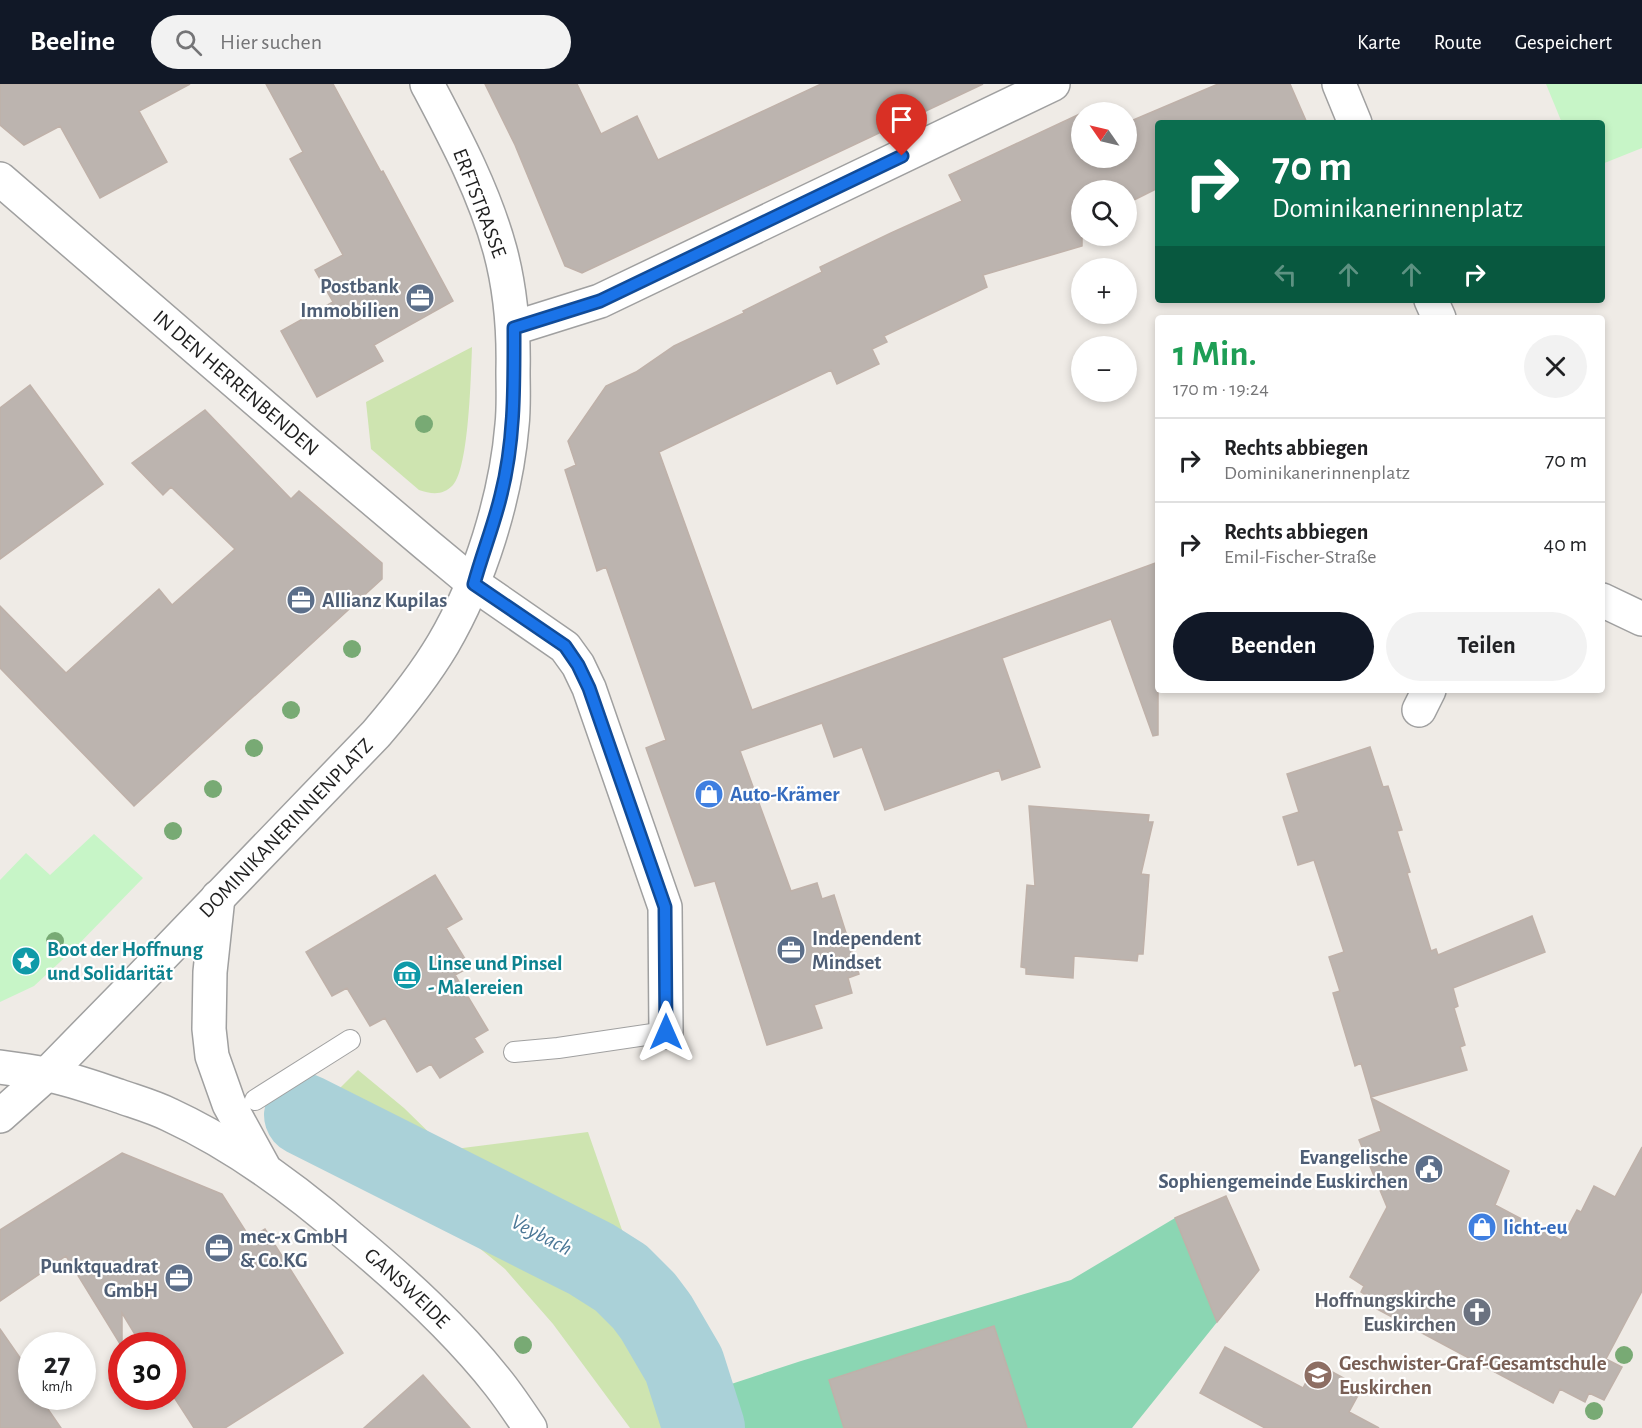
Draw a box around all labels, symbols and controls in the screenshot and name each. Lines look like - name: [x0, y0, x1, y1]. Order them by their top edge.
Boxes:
- search box: [151, 15, 571, 69]
- icon: search: [172, 26, 205, 59]
- text: Beeline: [30, 28, 115, 56]
- text: Hier suchen: [220, 31, 322, 53]
- text: Karte: [1357, 32, 1401, 53]
- text: Route: [1434, 32, 1482, 53]
- text: Gespeichert: [1515, 32, 1612, 53]
- pin: [876, 94, 927, 156]
- north arrow: [1071, 102, 1137, 168]
- map controls: [1071, 102, 1137, 402]
- icon: arrive: [885, 103, 918, 136]
- icon: right: [1173, 144, 1251, 222]
- street label: ERFTSTRASSE: [449, 146, 510, 261]
- text: 70 m: [1272, 146, 1352, 188]
- button: search: [1071, 180, 1137, 246]
- text: Dominikanerinnenplatz: [1272, 195, 1523, 222]
- button: +: [1071, 258, 1137, 324]
- icon: left: [1269, 258, 1302, 291]
- icon: ahead: [1332, 258, 1365, 291]
- icon: ahead: [1395, 258, 1428, 291]
- icon: right: [1458, 258, 1491, 291]
- place label: Postbank Immobilien: [300, 276, 400, 321]
- office icon: Postbank Immobilien: [404, 282, 436, 314]
- street label: IN DEN HERRENBENDEN: [149, 306, 323, 460]
- button: close: [1524, 335, 1587, 398]
- button: −: [1071, 336, 1137, 402]
- text: 1 Min.: [1173, 336, 1257, 372]
- text: 170 m · 19:24: [1173, 379, 1269, 399]
- text: Rechts abbiegen: [1224, 437, 1368, 459]
- icon: right: [1173, 444, 1206, 477]
- text: 70 m: [1545, 449, 1587, 471]
- text: Dominikanerinnenplatz: [1224, 463, 1410, 483]
- text: Rechts abbiegen: [1224, 521, 1368, 543]
- icon: right: [1173, 528, 1206, 561]
- text: 40 m: [1544, 533, 1587, 555]
- text: Emil-Fischer-Straße: [1224, 547, 1377, 567]
- office icon: Allianz Kupilas: [285, 584, 317, 616]
- place label: Allianz Kupilas: [322, 590, 447, 611]
- button: Beenden: [1173, 612, 1374, 681]
- button: Teilen: [1386, 612, 1587, 681]
- street label: DOMINIKANERINNENPLATZ: [195, 734, 377, 922]
- shop icon: Auto-Krämer: [693, 778, 725, 810]
- place label: Auto-Krämer: [730, 784, 840, 805]
- place label: Independent Mindset: [812, 928, 921, 973]
- office icon: Independent Mindset: [775, 934, 807, 966]
- place label: Boot der Hoffnung und Solidarität: [47, 939, 203, 984]
- place icon: Boot der Hoffnung und Solidarität: [10, 945, 42, 977]
- place label: Linse und Pinsel - Malereien: [428, 953, 563, 998]
- museum icon: Linse und Pinsel - Malereien: [391, 959, 423, 991]
- position arrow: [634, 1000, 698, 1064]
- place label: Evangelische Sophiengemeinde Euskirchen: [1158, 1147, 1408, 1192]
- public building icon: Evangelische Sophiengemeinde Euskirchen: [1413, 1153, 1445, 1185]
- water label: Veybach: [508, 1210, 576, 1259]
- shop icon: licht-eu: [1466, 1211, 1498, 1243]
- place label: licht-eu: [1503, 1217, 1567, 1238]
- place label: mec-x GmbH & Co.KG: [240, 1226, 348, 1271]
- office icon: mec-x GmbH & Co.KG: [203, 1232, 235, 1264]
- street label: GANSWEIDE: [360, 1244, 454, 1332]
- place label: Punktquadrat GmbH: [40, 1256, 158, 1301]
- office icon: Punktquadrat GmbH: [163, 1262, 195, 1294]
- place label: Hoffnungskirche Euskirchen: [1314, 1290, 1456, 1335]
- church icon: Hoffnungskirche Euskirchen: [1461, 1296, 1493, 1328]
- speed limit sign: 30: [108, 1332, 186, 1410]
- text: 27: [43, 1349, 71, 1379]
- place label: Geschwister-Graf-Gesamtschule Euskirchen: [1339, 1353, 1607, 1398]
- school or university icon: Geschwister-Graf-Gesamtschule Euskirchen: [1302, 1359, 1334, 1391]
- text: km/h: [42, 1379, 72, 1394]

